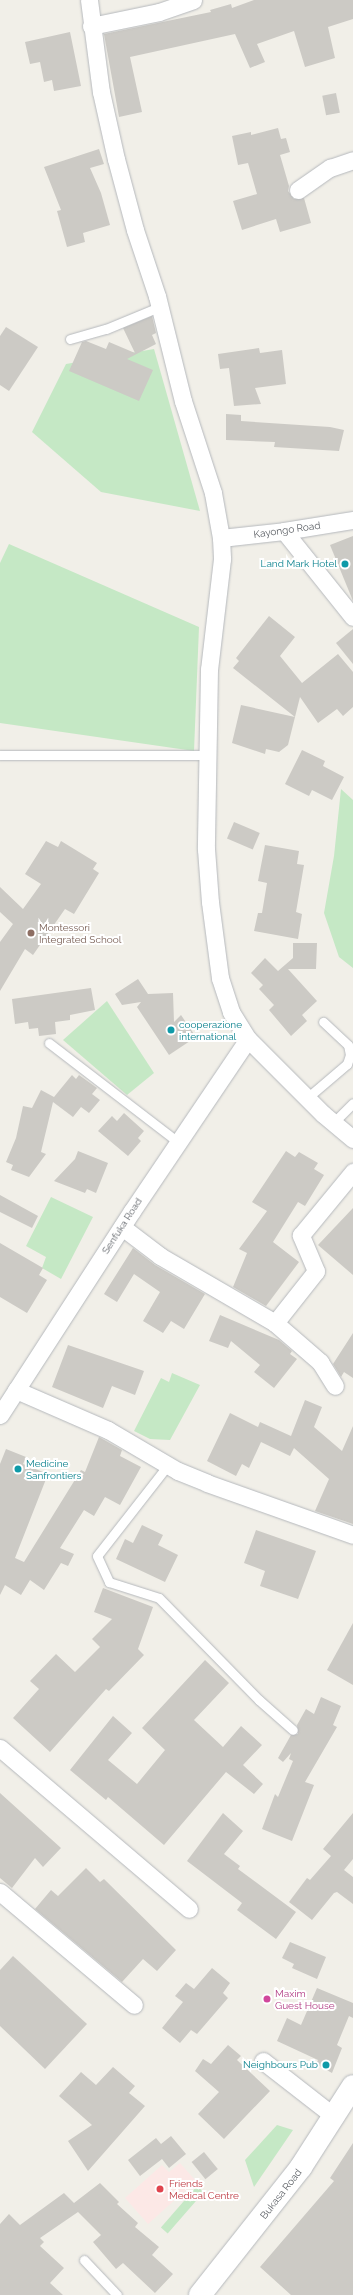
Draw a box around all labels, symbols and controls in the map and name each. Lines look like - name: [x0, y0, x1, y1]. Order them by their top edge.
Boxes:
- street label: Kayongo Road: [253, 519, 321, 541]
- place label: Land Mark Hotel: [261, 558, 337, 570]
- marker: Land Mark Hotel: [340, 559, 350, 569]
- place label: Montessori Integrated School: [39, 921, 121, 944]
- marker: Montessori Integrated School: [26, 928, 36, 938]
- place label: cooperazione international: [179, 1018, 242, 1042]
- marker: cooperazione international: [166, 1025, 176, 1035]
- street label: Senfuka Road: [99, 1196, 145, 1256]
- place label: Medicine Sanfrontiers: [26, 1457, 81, 1480]
- marker: Medicine Sanfrontiers: [13, 1464, 23, 1474]
- place label: Maxim Guest House: [275, 1987, 335, 2010]
- marker: Maxim Guest House: [262, 1994, 272, 2004]
- place label: Neighbours Pub: [243, 2059, 318, 2071]
- marker: Neighbours Pub: [321, 2060, 331, 2070]
- street label: Bukasa Road: [258, 2167, 304, 2221]
- place label: Friends Medical Centre: [169, 2177, 239, 2200]
- marker: Friends Medical Centre: [154, 2183, 166, 2195]

